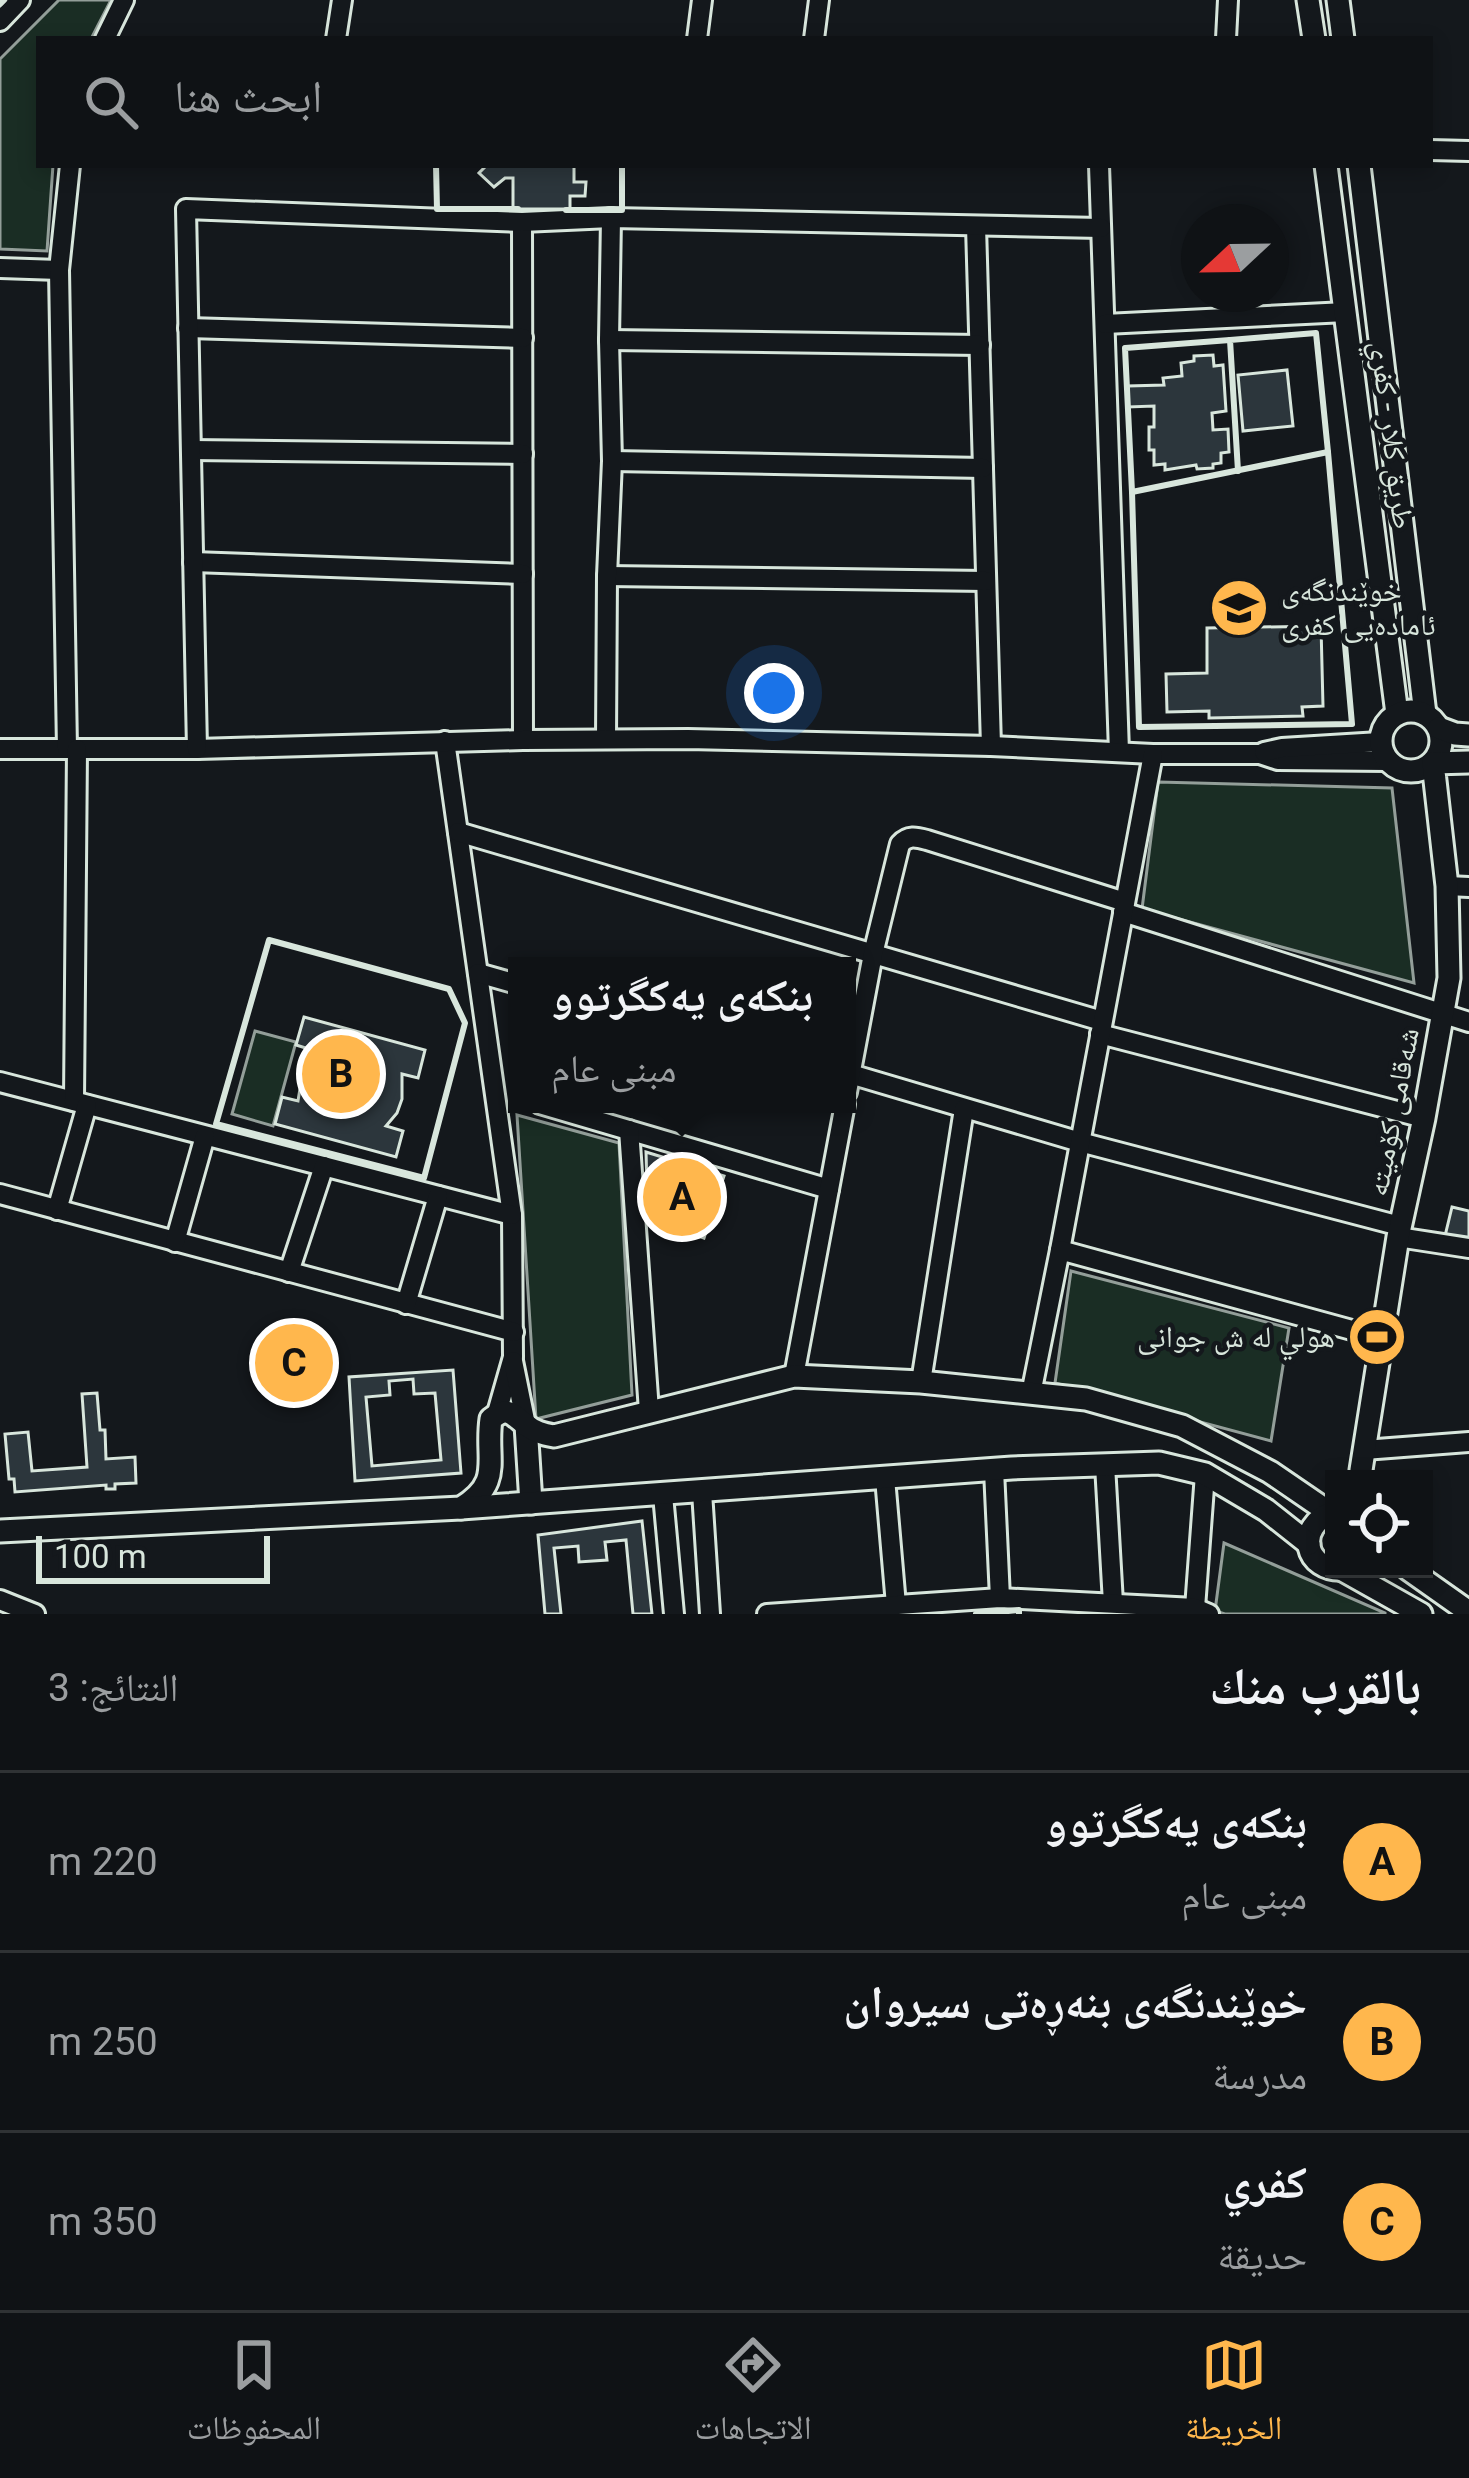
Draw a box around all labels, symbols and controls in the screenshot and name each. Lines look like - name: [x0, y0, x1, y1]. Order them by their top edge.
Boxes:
- search box: [36, 36, 1433, 168]
- icon: search: [78, 69, 144, 135]
- text: ابحث هنا: [174, 70, 322, 123]
- north arrow: [1181, 204, 1289, 312]
- street label: طريق كلار - كفري: [1357, 339, 1421, 532]
- place label: خوێندنگەی ئامادەیی کفری: [1281, 573, 1436, 643]
- school or university icon: خوێندنگەی ئامادەیی کفری: [1208, 577, 1270, 639]
- your location: [744, 663, 804, 723]
- popup: [508, 957, 856, 1113]
- text: بنکەی یەکگرتوو: [551, 969, 813, 1022]
- street label: شەقامی کۆمیتە: [1359, 1025, 1427, 1199]
- pin: B: [302, 1029, 380, 1119]
- text: مبنى عام: [551, 1046, 677, 1092]
- pin: A: [643, 1152, 721, 1242]
- sports icon: هولي له ش جوانى: [1346, 1306, 1408, 1368]
- pin: C: [255, 1318, 333, 1408]
- place label: هولي له ش جوانى: [1137, 1319, 1335, 1361]
- map controls: [1325, 1470, 1433, 1578]
- button: locate: [1325, 1470, 1433, 1578]
- scale bar: [36, 1530, 270, 1583]
- text: 100 m: [54, 1537, 147, 1576]
- text: بالقرب منك: [1209, 1657, 1421, 1716]
- text: النتائج: 3: [48, 1665, 179, 1711]
- text: بنکەی یەکگرتوو: [1045, 1796, 1307, 1849]
- text: 220 m: [48, 1839, 158, 1885]
- text: A: [1369, 1839, 1395, 1885]
- text: مبنى عام: [1181, 1873, 1307, 1919]
- text: خوێندنگەی بنەڕەتی سیروان: [843, 1976, 1307, 2029]
- text: 250 m: [48, 2019, 158, 2065]
- text: B: [1370, 2019, 1394, 2065]
- text: مدرسة: [1212, 2053, 1307, 2099]
- text: كفري: [1222, 2156, 1307, 2209]
- text: 350 m: [48, 2199, 158, 2245]
- text: C: [1369, 2199, 1395, 2245]
- text: حديقة: [1218, 2233, 1307, 2279]
- tab: المحفوظات: [187, 2332, 321, 2460]
- tab: الاتجاهات: [694, 2332, 812, 2460]
- tab: الخريطة: [1185, 2332, 1282, 2460]

